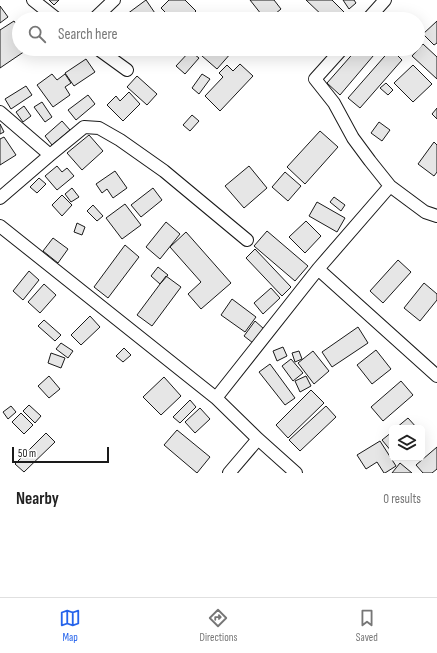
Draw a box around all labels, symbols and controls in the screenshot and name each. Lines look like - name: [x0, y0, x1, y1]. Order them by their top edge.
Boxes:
- search box: [12, 12, 425, 56]
- icon: search: [26, 23, 48, 45]
- text: Search here: [58, 25, 118, 44]
- map controls: [389, 425, 425, 461]
- button: layers: [389, 425, 425, 461]
- scale bar: [12, 445, 109, 464]
- text: 50 m: [18, 447, 36, 460]
- text: Nearby: [16, 489, 59, 509]
- text: 0 results: [383, 491, 421, 507]
- tab: Map: [59, 607, 81, 644]
- tab: Directions: [200, 607, 237, 644]
- tab: Saved: [356, 607, 378, 644]

